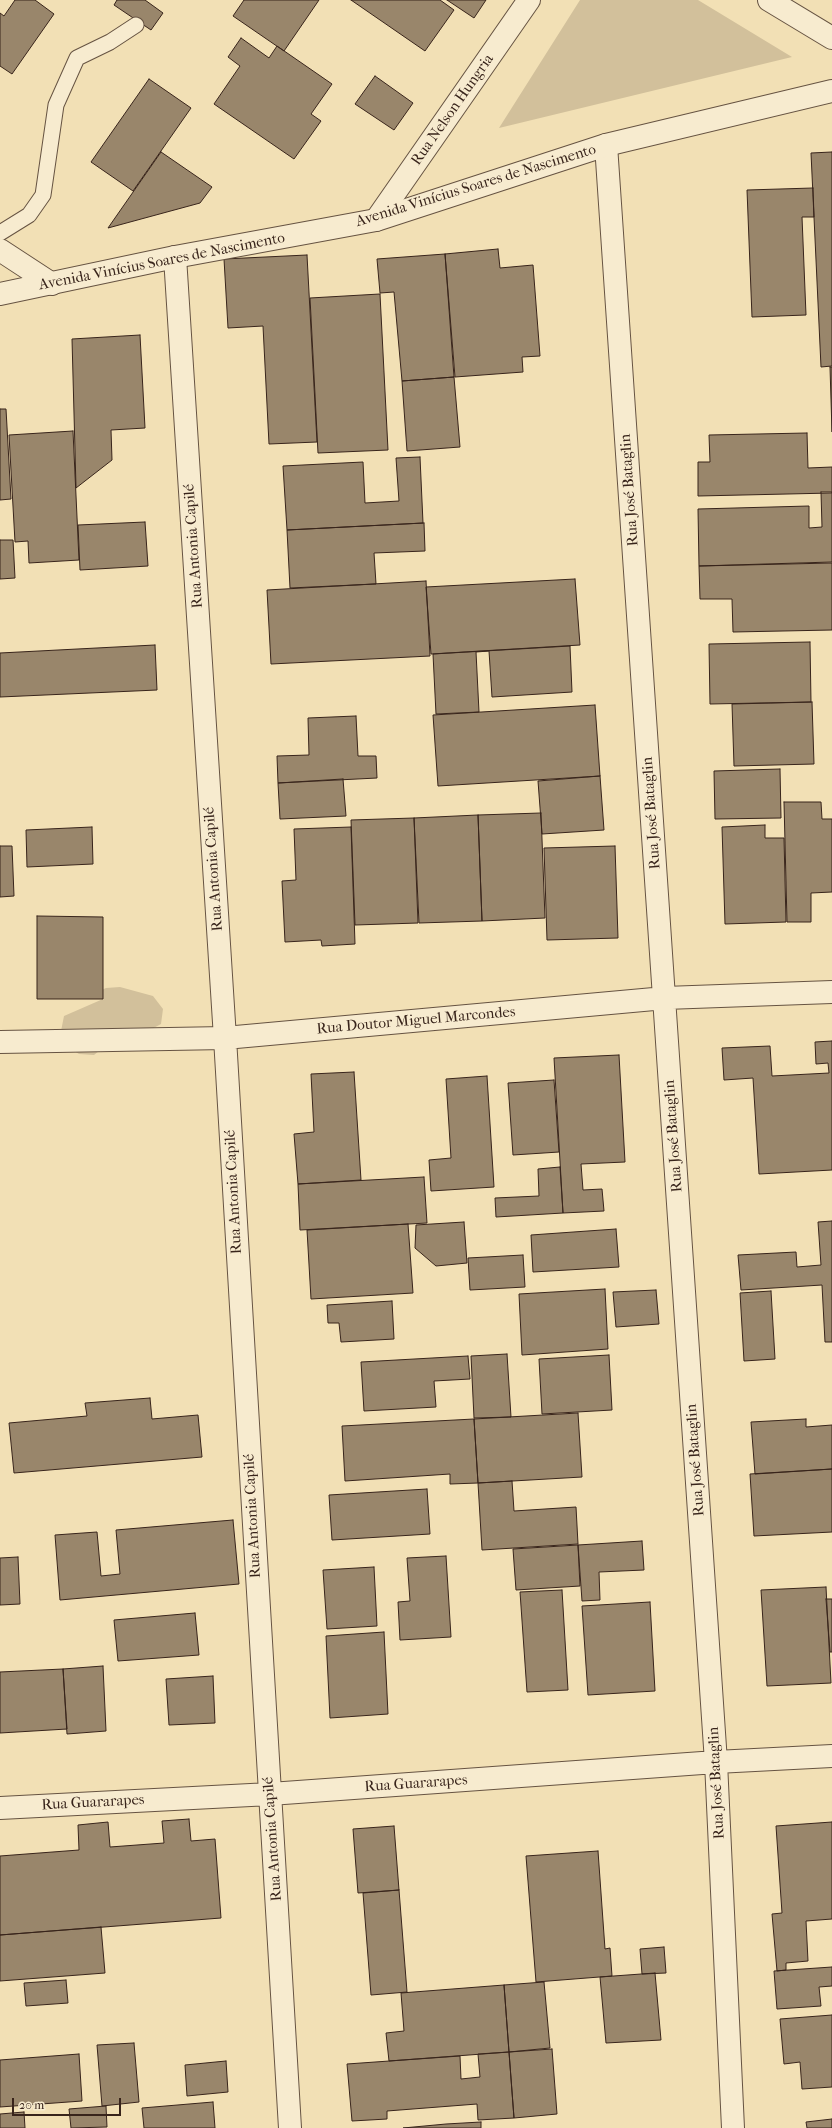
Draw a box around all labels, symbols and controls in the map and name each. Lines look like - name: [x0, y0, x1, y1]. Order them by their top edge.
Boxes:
- street label: Rua Nelson Hungria: [408, 51, 498, 169]
- street label: Avenida Vinícius Soares de Nascimento: [354, 141, 598, 231]
- street label: Avenida Vinícius Soares de Nascimento: [37, 229, 287, 295]
- street label: Rua José Bataglin: [617, 433, 643, 547]
- street label: Rua Antonia Capilé: [181, 483, 207, 609]
- street label: Rua José Bataglin: [639, 756, 665, 870]
- street label: Rua Antonia Capilé: [201, 806, 227, 932]
- street label: Rua Doutor Miguel Marcondes: [316, 1003, 516, 1039]
- street label: Rua José Bataglin: [661, 1079, 687, 1193]
- street label: Rua Antonia Capilé: [222, 1129, 246, 1255]
- street label: Rua José Bataglin: [683, 1403, 709, 1517]
- street label: Rua Antonia Capilé: [241, 1453, 265, 1579]
- street label: Rua José Bataglin: [705, 1726, 729, 1840]
- street label: Rua Guararapes: [364, 1771, 468, 1797]
- street label: Rua Antonia Capilé: [260, 1776, 286, 1902]
- street label: Rua Guararapes: [41, 1791, 145, 1815]
- scale bar: [14, 2090, 123, 2116]
- text: 20 m: [19, 2098, 44, 2112]

